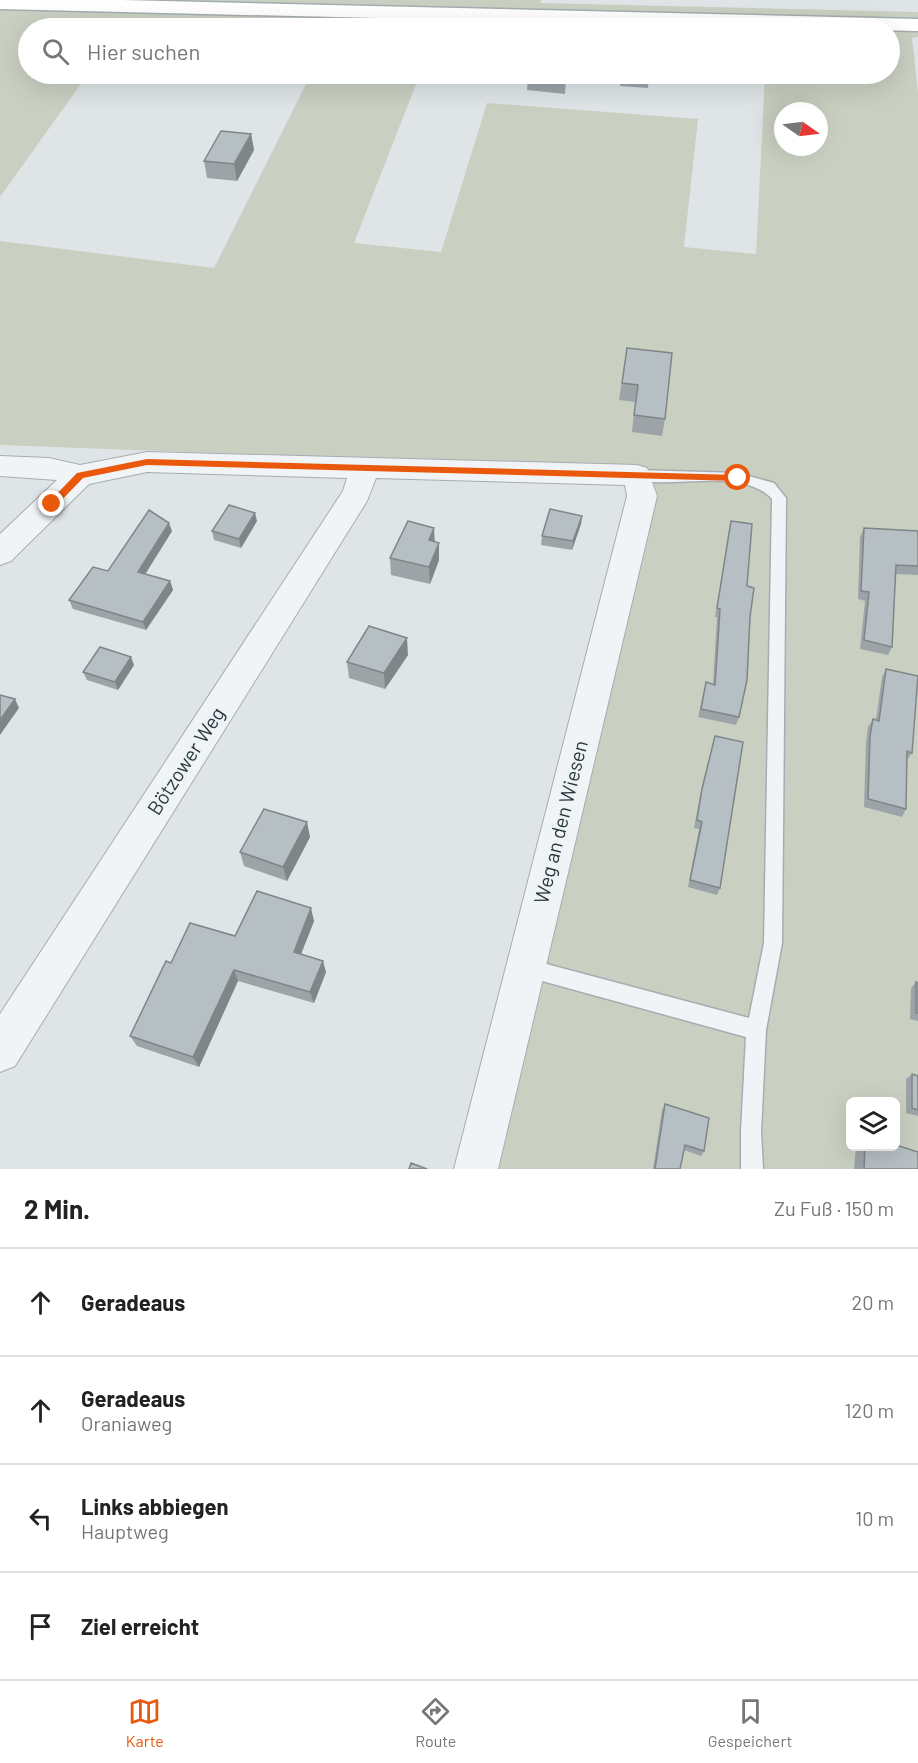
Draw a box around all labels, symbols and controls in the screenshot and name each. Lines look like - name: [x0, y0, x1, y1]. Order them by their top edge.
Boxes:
- search box: [18, 18, 900, 84]
- icon: search: [39, 35, 72, 68]
- text: Hier suchen: [87, 38, 200, 64]
- north arrow: [774, 102, 828, 156]
- route start: [724, 464, 750, 490]
- route end: [38, 490, 64, 516]
- street label: Bötzower Weg: [141, 702, 229, 819]
- street label: Weg an den Wiesen: [528, 738, 592, 906]
- map controls: [846, 1097, 900, 1151]
- button: layers: [846, 1097, 900, 1151]
- text: 2 Min.: [24, 1193, 90, 1224]
- text: Zu Fuß · 150 m: [774, 1196, 894, 1220]
- icon: ahead: [24, 1286, 57, 1319]
- text: Geradeaus: [81, 1289, 185, 1315]
- text: 20 m: [851, 1290, 894, 1314]
- text: Geradeaus: [81, 1385, 185, 1411]
- icon: ahead: [24, 1394, 57, 1427]
- text: 120 m: [844, 1398, 894, 1422]
- text: Oraniaweg: [81, 1411, 172, 1435]
- text: Links abbiegen: [81, 1493, 229, 1519]
- icon: left: [24, 1502, 57, 1535]
- text: 10 m: [855, 1506, 894, 1530]
- text: Hauptweg: [81, 1519, 169, 1543]
- icon: arrive: [24, 1610, 57, 1643]
- text: Ziel erreicht: [81, 1613, 199, 1639]
- tab: Karte: [126, 1695, 164, 1750]
- tab: Route: [415, 1695, 456, 1750]
- tab: Gespeichert: [708, 1695, 792, 1750]

